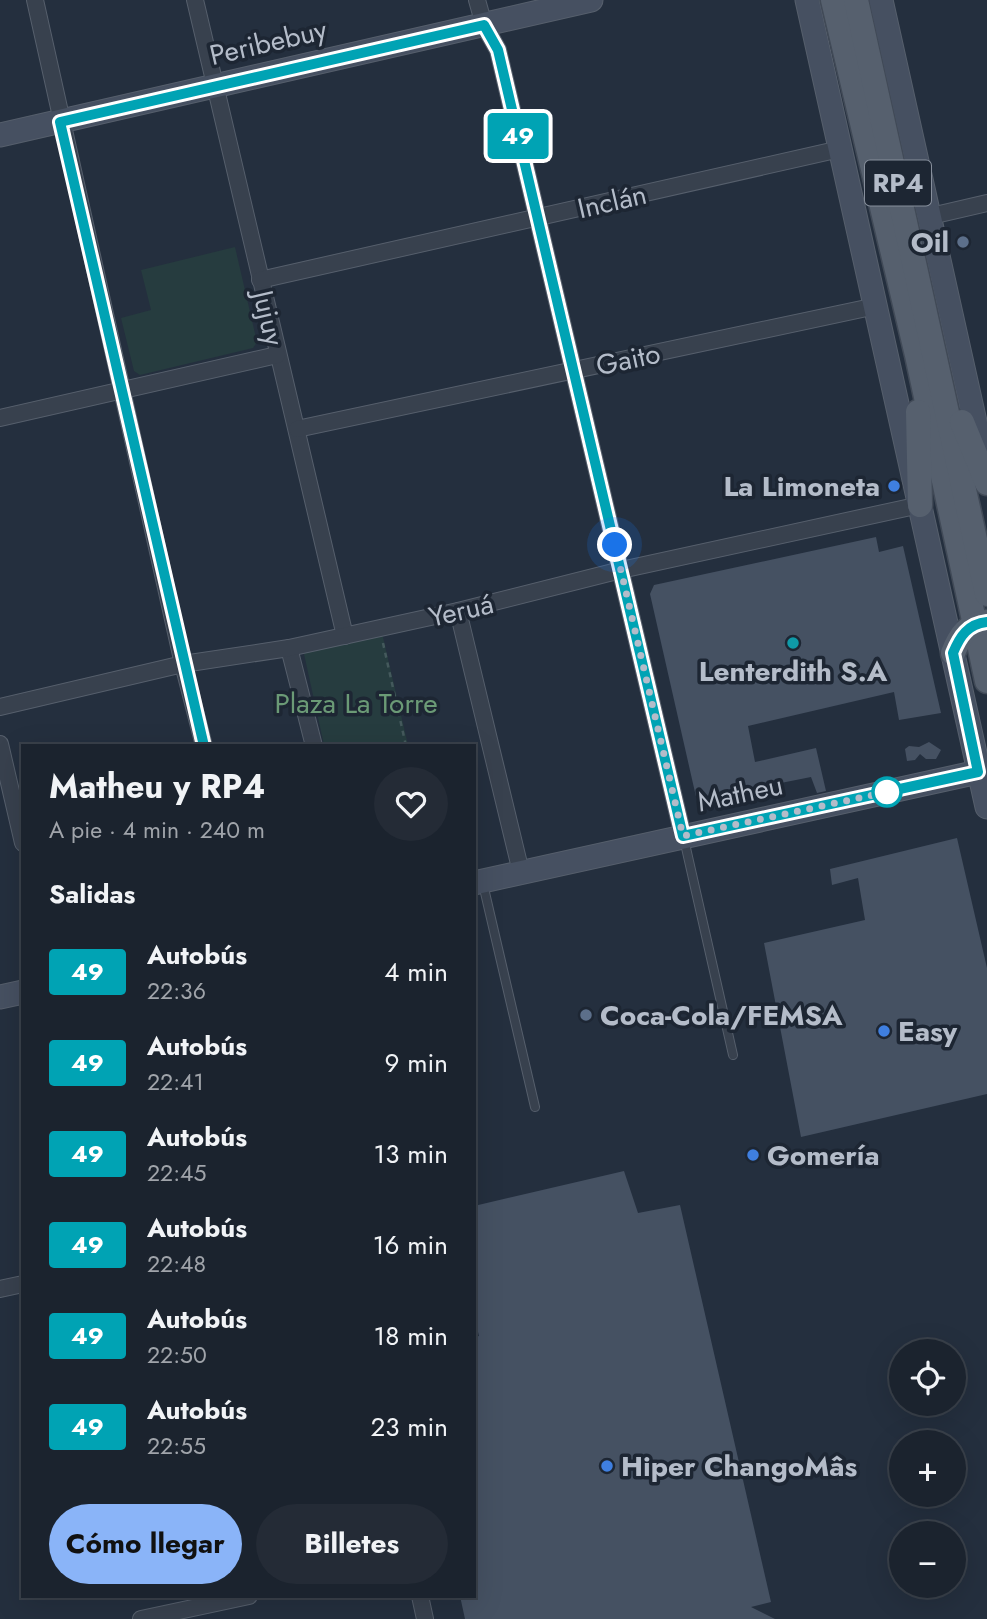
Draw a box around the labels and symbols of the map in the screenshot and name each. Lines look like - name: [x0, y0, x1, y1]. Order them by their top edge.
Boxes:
- street label: Peribebuy: [205, 9, 331, 76]
- line badge: 49: [486, 113, 550, 159]
- road number: RP4: [865, 160, 931, 206]
- street label: Inclán: [574, 174, 651, 229]
- place label: Oil: [911, 222, 949, 263]
- marker: Oil: [955, 234, 971, 250]
- street label: Jujuy: [241, 283, 295, 350]
- street label: Gaito: [592, 333, 664, 386]
- place label: La Limoneta: [724, 466, 880, 507]
- marker: La Limoneta: [886, 478, 902, 494]
- your location: [597, 527, 632, 562]
- street label: Yeruá: [425, 583, 497, 638]
- marker: Lenterdith S.A: [785, 635, 801, 651]
- place label: Lenterdith S.A: [699, 651, 888, 692]
- park label: Plaza La Torre: [274, 683, 438, 724]
- street label: Matheu: [693, 764, 787, 823]
- unlabelled marker: [872, 777, 902, 807]
- place label: Coca-Cola/FEMSA: [600, 995, 843, 1036]
- marker: Coca-Cola/FEMSA: [578, 1007, 594, 1023]
- place label: Easy: [898, 1011, 958, 1052]
- marker: Easy: [876, 1023, 892, 1039]
- place label: Gomería: [767, 1135, 880, 1176]
- marker: Gomería: [745, 1147, 761, 1163]
- place label: Hiper ChangoMâs: [621, 1446, 857, 1487]
- marker: Hiper ChangoMâs: [599, 1458, 615, 1474]

